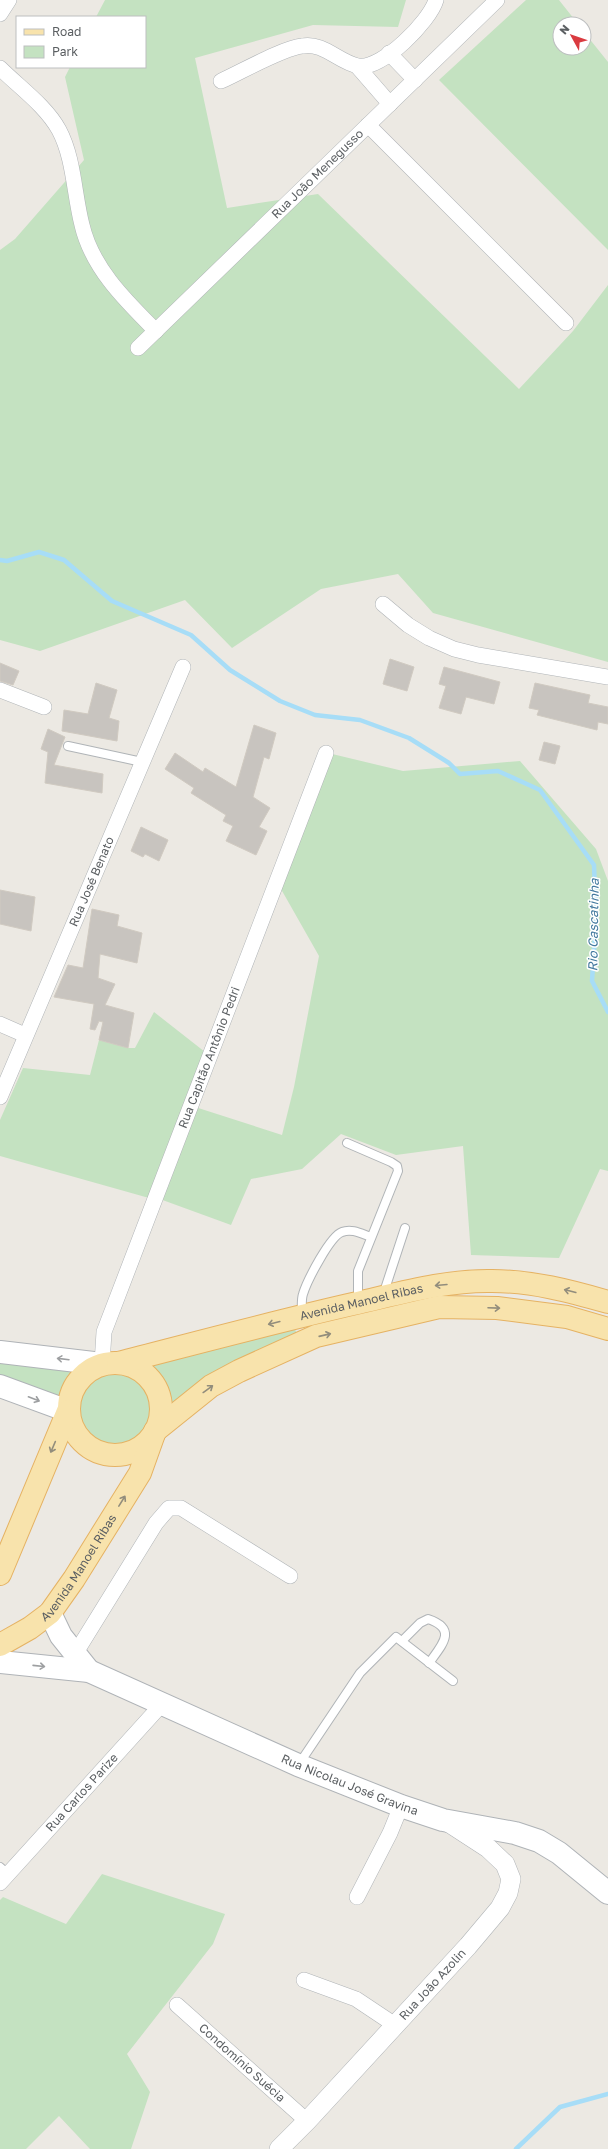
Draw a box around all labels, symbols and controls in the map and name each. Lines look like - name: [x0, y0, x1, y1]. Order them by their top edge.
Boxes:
- legend: [16, 16, 146, 68]
- north arrow: [552, 16, 592, 56]
- text: N: [556, 22, 572, 37]
- text: Road: [52, 24, 81, 39]
- text: Park: [52, 44, 78, 59]
- street label: Rua João Menegusso: [268, 126, 366, 222]
- street label: Rua José Benato: [65, 834, 117, 929]
- water label: Rio Cascatinha: [584, 878, 602, 972]
- street label: Rua Capitão Antônio Pedri: [175, 984, 243, 1130]
- street label: Avenida Manoel Ribas: [298, 1280, 424, 1323]
- one-way arrow: [435, 1281, 448, 1288]
- one-way arrow: [564, 1287, 577, 1294]
- one-way arrow: [487, 1304, 500, 1312]
- one-way arrow: [268, 1320, 281, 1327]
- one-way arrow: [318, 1330, 331, 1338]
- one-way arrow: [57, 1355, 70, 1363]
- one-way arrow: [202, 1385, 213, 1394]
- one-way arrow: [28, 1395, 40, 1403]
- one-way arrow: [49, 1441, 56, 1453]
- one-way arrow: [118, 1496, 126, 1507]
- street label: Avenida Manoel Ribas: [38, 1511, 120, 1624]
- one-way arrow: [32, 1662, 45, 1669]
- street label: Rua Carlos Parize: [42, 1750, 121, 1835]
- street label: Rua Nicolau José Gravina: [279, 1750, 420, 1818]
- street label: Rua João Azolin: [396, 1945, 469, 2023]
- street label: Condomínio Suécia: [196, 2020, 288, 2105]

